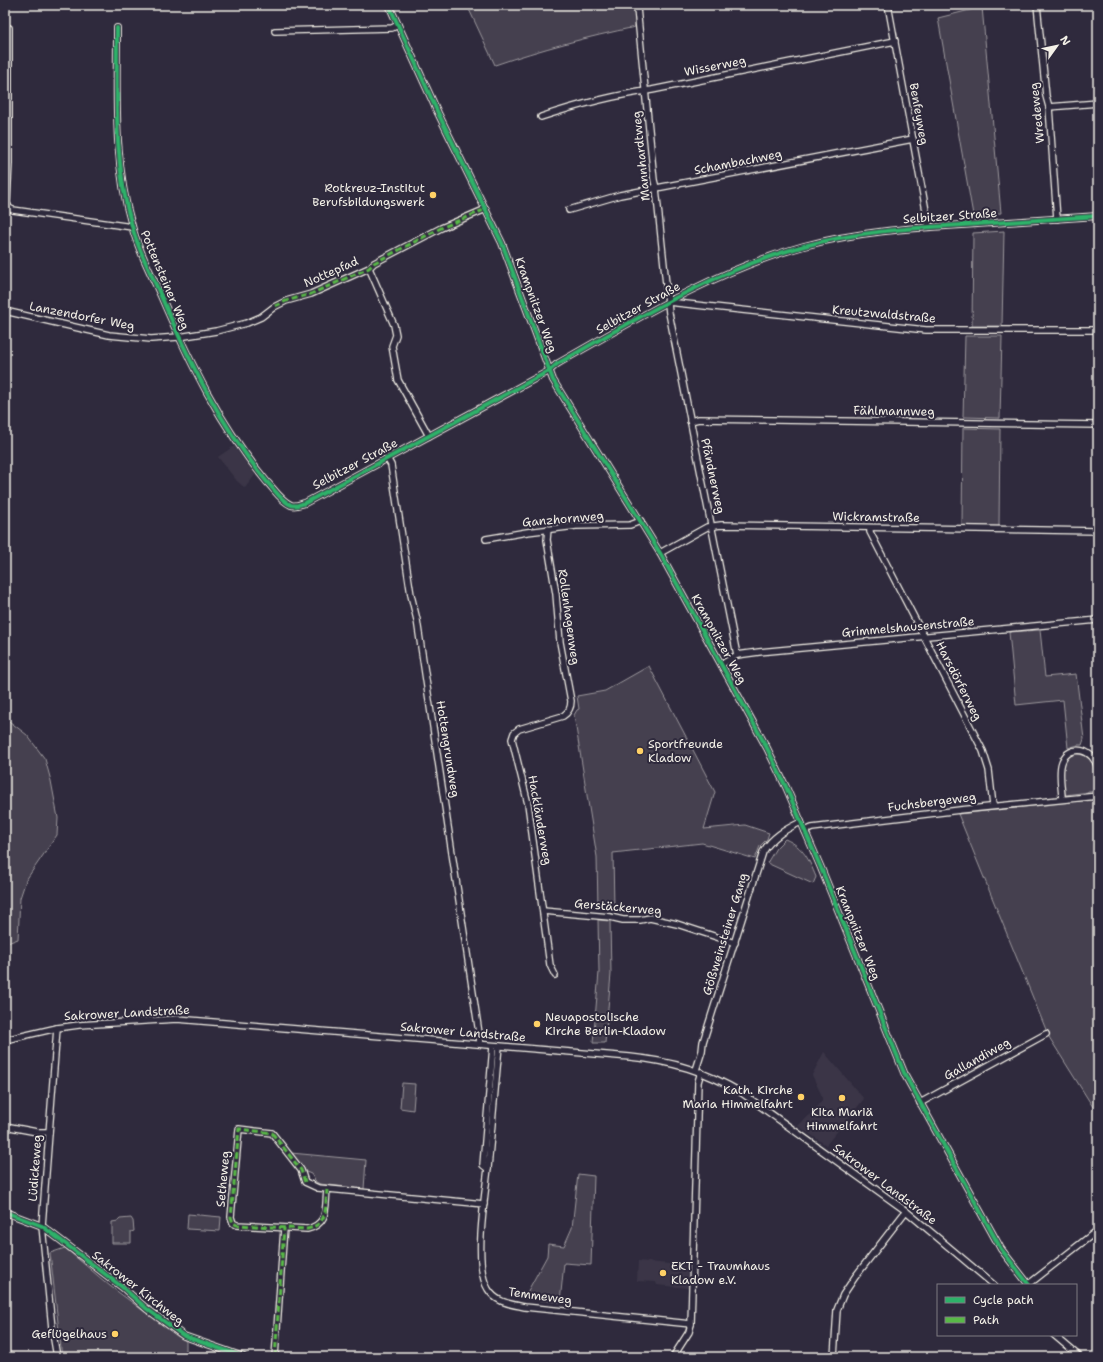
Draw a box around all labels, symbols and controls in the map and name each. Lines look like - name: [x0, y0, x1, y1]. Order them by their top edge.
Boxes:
- north arrow: [1037, 26, 1077, 66]
- text: N: [1056, 33, 1074, 49]
- street label: Wisserweg: [683, 52, 747, 80]
- street label: Benfeyweg: [906, 82, 932, 146]
- street label: Wredeweg: [1026, 82, 1048, 144]
- street label: Mannhardtweg: [628, 110, 654, 202]
- street label: Schambachweg: [693, 146, 783, 178]
- place label: Rotkreuz-Institut Berufsbildungswerk: [312, 180, 425, 210]
- marker: Rotkreuz-Institut Berufsbildungswerk: [428, 190, 438, 200]
- street label: Selbitzer Straße: [902, 205, 998, 227]
- street label: Pottensteiner Weg: [137, 228, 193, 332]
- street label: Nottepfad: [301, 253, 361, 291]
- street label: Krampnitzer Weg: [511, 255, 561, 355]
- street label: Selbitzer Straße: [593, 278, 683, 338]
- street label: Lanzendorfer Weg: [28, 298, 136, 334]
- street label: Kreutzwaldstraße: [831, 301, 937, 327]
- street label: Fählmannweg: [853, 402, 935, 420]
- street label: Selbitzer Straße: [310, 435, 400, 493]
- street label: Pfändnerweg: [697, 437, 729, 515]
- street label: Ganzhornweg: [522, 507, 604, 531]
- street label: Wickramstraße: [832, 508, 920, 526]
- street label: Rollenhagenweg: [554, 568, 584, 666]
- street label: Krampnitzer Weg: [688, 591, 750, 687]
- street label: Grimmelshausenstraße: [841, 613, 975, 641]
- street label: Harsdörferweg: [932, 639, 986, 723]
- street label: Hottengrundweg: [432, 699, 464, 799]
- place label: Sportfreunde Kladow: [648, 736, 723, 766]
- marker: Sportfreunde Kladow: [635, 746, 645, 756]
- street label: Hackländerweg: [524, 774, 556, 866]
- street label: Fuchsbergeweg: [887, 789, 977, 815]
- street label: Gößweinsteiner Gang: [699, 871, 751, 997]
- street label: Krampnitzer Weg: [832, 883, 884, 983]
- street label: Gerstäckerweg: [574, 895, 662, 919]
- street label: Sakrower Landstraße: [64, 1002, 191, 1024]
- place label: Neuapostolische Kirche Berlin-Kladow: [545, 1009, 667, 1039]
- street label: Sakrower Landstraße: [400, 1019, 527, 1045]
- marker: Neuapostolische Kirche Berlin-Kladow: [532, 1019, 542, 1029]
- street label: Gallandiweg: [941, 1034, 1013, 1084]
- place label: Kath. Kirche Maria Himmelfahrt: [682, 1082, 793, 1112]
- marker: Kath. Kirche Maria Himmelfahrt: [796, 1092, 806, 1102]
- marker: Kita Mariä Himmelfahrt: [837, 1093, 847, 1103]
- place label: Kita Mariä Himmelfahrt: [806, 1104, 878, 1134]
- street label: Lüdickeweg: [25, 1134, 45, 1202]
- street label: Sakrower Landstraße: [830, 1140, 940, 1228]
- street label: Setheweg: [213, 1150, 233, 1208]
- street label: Sakrower Kirchweg: [89, 1247, 187, 1329]
- place label: EKT - Traumhaus Kladow e.V.: [671, 1258, 770, 1288]
- marker: EKT - Traumhaus Kladow e.V.: [658, 1268, 668, 1278]
- street label: Temmeweg: [507, 1284, 573, 1308]
- legend: [937, 1284, 1077, 1336]
- text: Cycle path: [973, 1292, 1034, 1308]
- text: Path: [973, 1312, 999, 1328]
- place label: Geflügelhaus: [32, 1326, 107, 1342]
- marker: Geflügelhaus: [110, 1329, 120, 1339]

